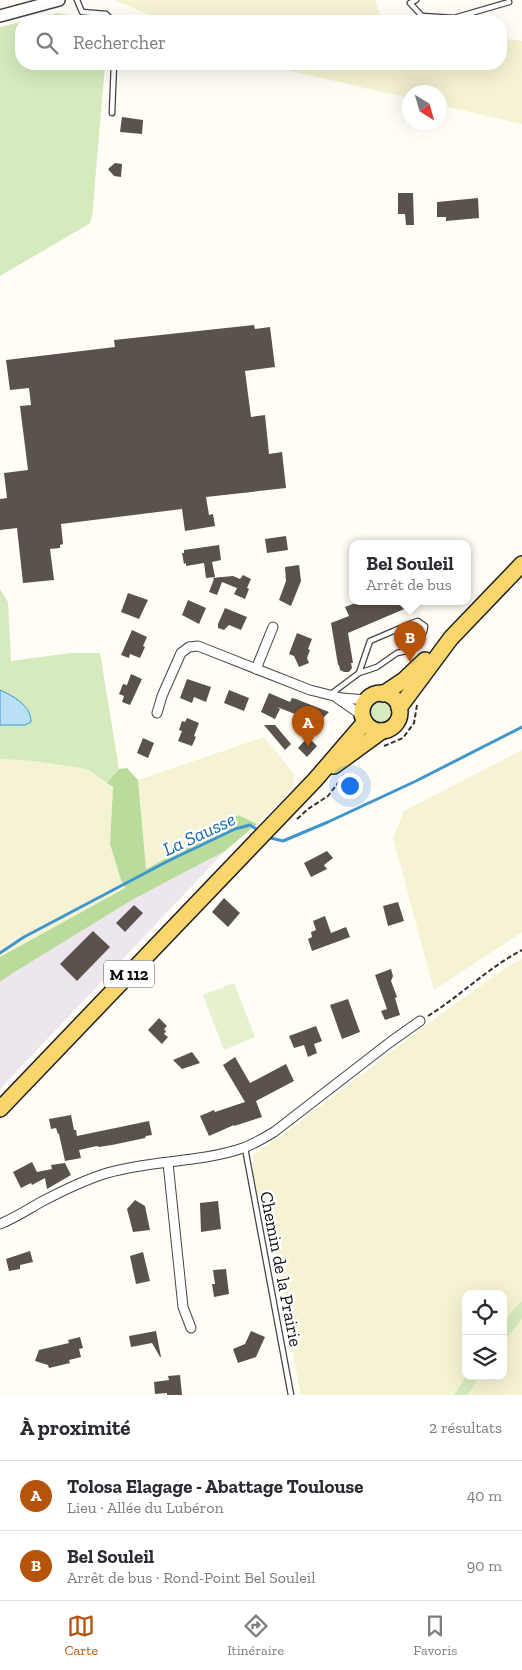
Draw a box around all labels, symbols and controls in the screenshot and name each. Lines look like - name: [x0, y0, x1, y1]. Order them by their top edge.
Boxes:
- search box: [15, 15, 507, 70]
- icon: search: [33, 29, 61, 57]
- text: Rechercher: [73, 31, 166, 54]
- north arrow: [402, 85, 447, 130]
- popup: [349, 540, 471, 605]
- text: Bel Souleil: [366, 552, 454, 575]
- text: Arrêt de bus: [366, 575, 452, 594]
- pin: B: [394, 621, 426, 662]
- pin: A: [292, 706, 324, 747]
- your location: [337, 773, 363, 799]
- water label: La Sausse: [159, 807, 239, 861]
- road number: M 112: [104, 961, 154, 988]
- street label: Chemin de la Prairie: [255, 1189, 307, 1349]
- map controls: [462, 1290, 507, 1380]
- button: locate: [462, 1290, 507, 1335]
- button: layers: [462, 1335, 507, 1380]
- text: À proximité: [20, 1415, 130, 1440]
- text: 2 résultats: [429, 1418, 502, 1437]
- text: Tolosa Elagage - Abattage Toulouse: [67, 1475, 363, 1498]
- text: A: [31, 1486, 42, 1505]
- text: 40 m: [467, 1486, 502, 1505]
- text: Lieu · Allée du Lubéron: [67, 1498, 224, 1517]
- text: Bel Souleil: [67, 1545, 154, 1568]
- text: B: [31, 1556, 41, 1575]
- text: 90 m: [467, 1556, 502, 1575]
- text: Arrêt de bus · Rond-Point Bel Souleil: [67, 1568, 315, 1587]
- tab: Carte: [65, 1612, 98, 1659]
- tab: Itinéraire: [227, 1612, 284, 1659]
- tab: Favoris: [413, 1612, 457, 1659]

